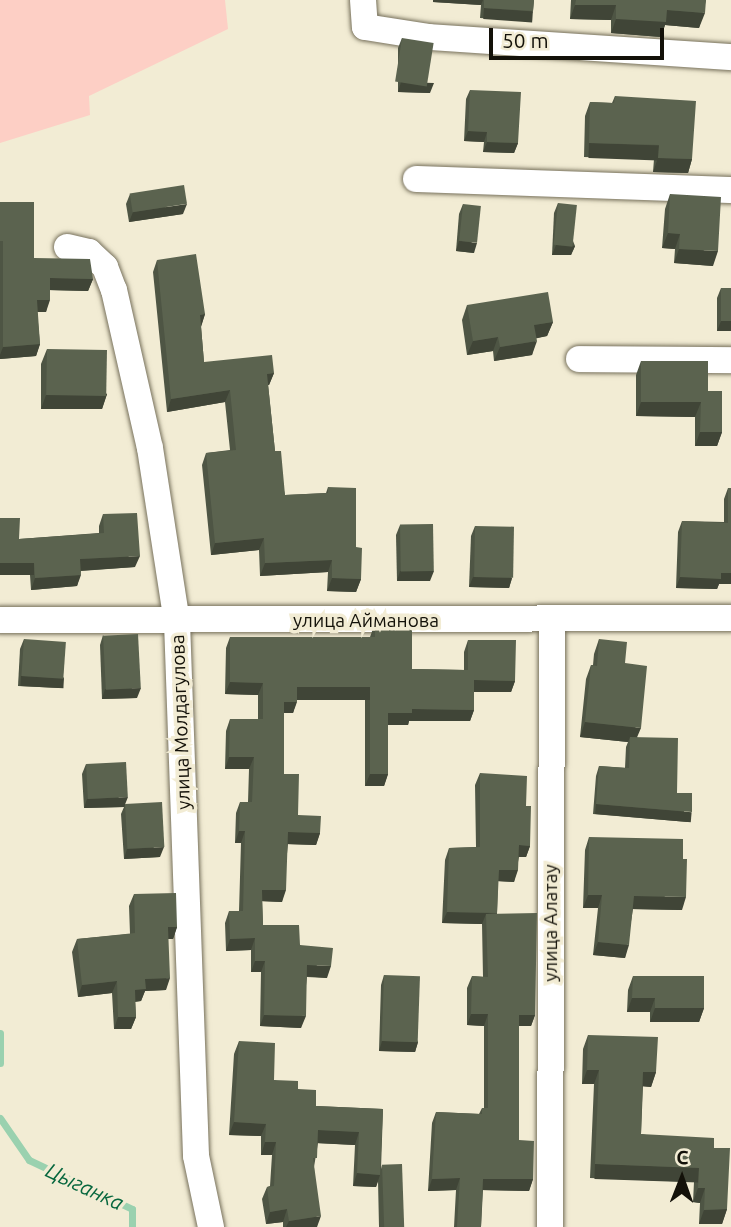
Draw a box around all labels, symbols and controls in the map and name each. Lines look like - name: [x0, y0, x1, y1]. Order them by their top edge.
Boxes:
- scale bar: [493, 14, 668, 58]
- text: 50 m: [502, 28, 549, 52]
- street label: улица Айманова: [293, 610, 439, 632]
- street label: улица Молдагулова: [167, 634, 195, 810]
- street label: улица Алатау: [540, 864, 562, 982]
- north arrow: [647, 1143, 717, 1213]
- text: С: [676, 1146, 689, 1168]
- water label: Цыганка: [42, 1157, 128, 1215]

